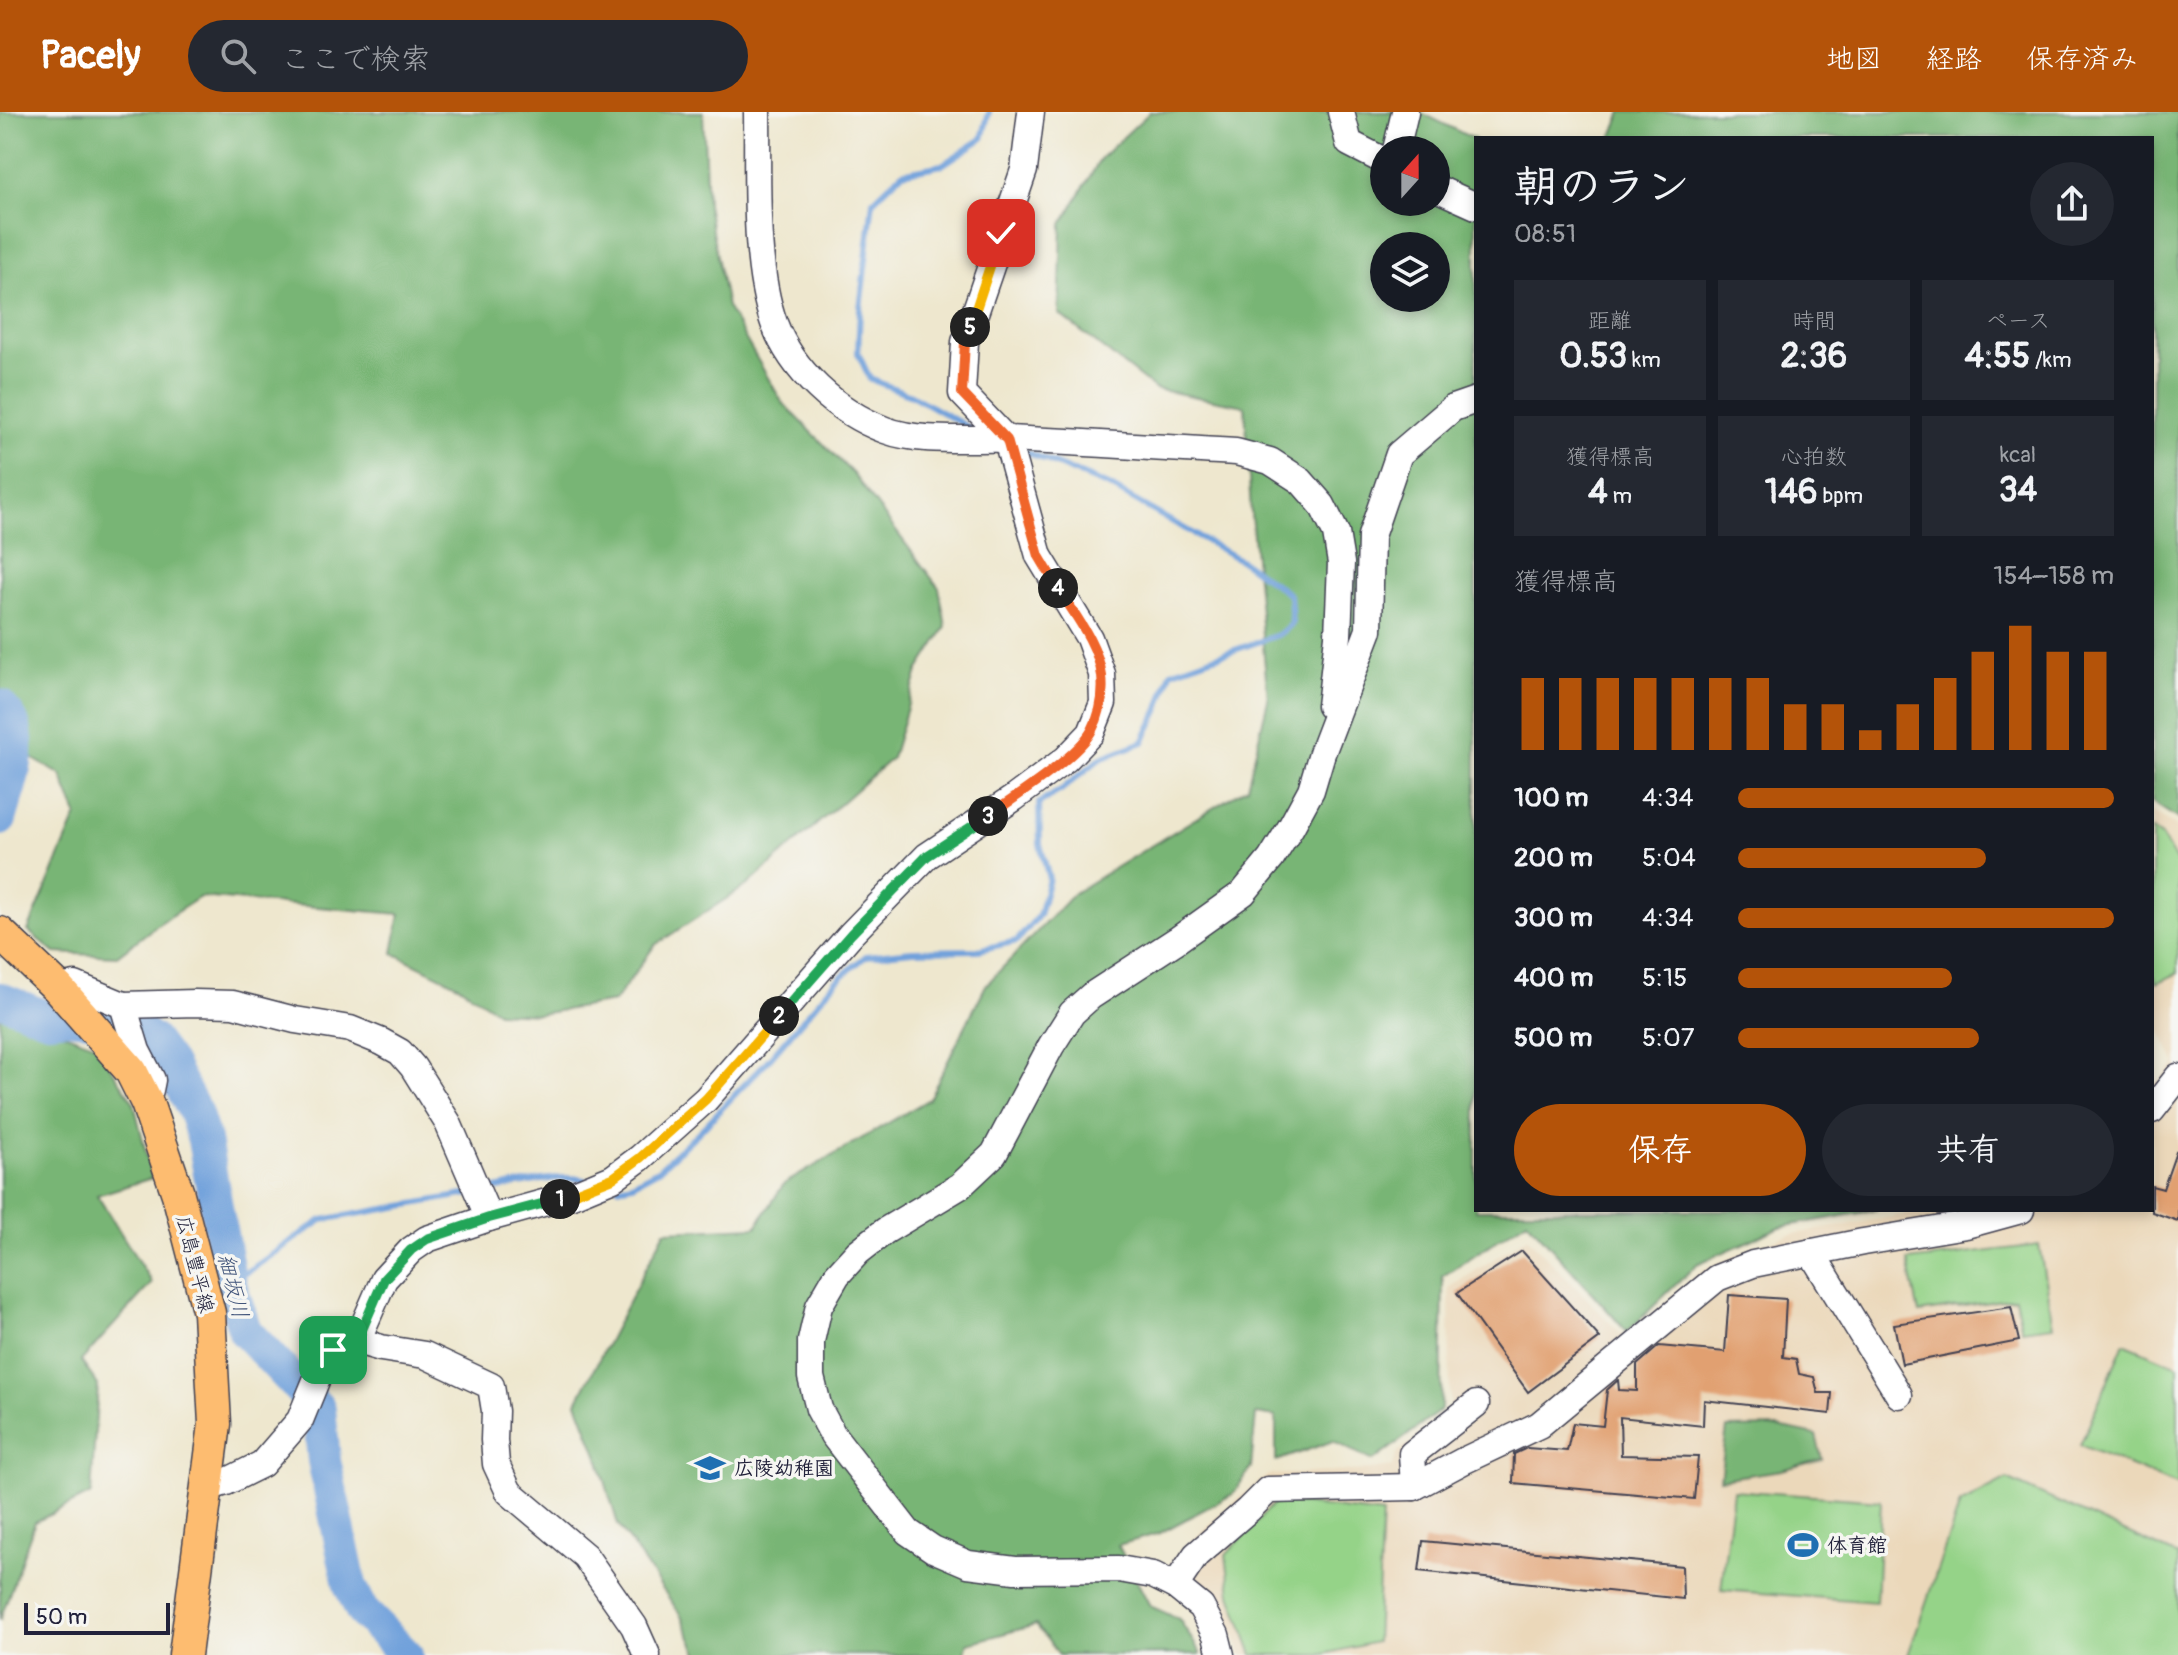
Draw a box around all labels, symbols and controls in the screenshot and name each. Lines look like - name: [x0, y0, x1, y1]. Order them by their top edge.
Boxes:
- search box: [188, 20, 748, 92]
- text: Pacely: [40, 32, 140, 80]
- icon: search: [216, 34, 260, 78]
- text: ここで検索: [280, 41, 430, 78]
- text: 地図: [1826, 42, 1882, 77]
- text: 経路: [1926, 42, 1982, 77]
- text: 保存済み: [2026, 42, 2138, 77]
- north arrow: [1370, 136, 1450, 216]
- map controls: [1370, 136, 1450, 312]
- text: 朝のラン: [1514, 160, 1690, 215]
- button: share: [2030, 162, 2114, 246]
- pin: [967, 199, 1035, 267]
- icon: check: [979, 211, 1023, 255]
- text: 08:51: [1514, 218, 1576, 250]
- button: layers: [1370, 232, 1450, 312]
- pin: 5: [950, 307, 990, 347]
- text: 距離: [1588, 307, 1632, 335]
- text: 時間: [1792, 307, 1836, 335]
- text: ペース: [1986, 307, 2050, 335]
- text: 5: [964, 313, 976, 341]
- text: 0.53: [1559, 335, 1627, 378]
- text: 2:36: [1781, 335, 1847, 378]
- text: 4:55: [1964, 335, 2030, 378]
- text: km: [1627, 346, 1661, 374]
- text: /km: [2030, 346, 2072, 374]
- text: kcal: [2000, 441, 2036, 469]
- text: 獲得標高: [1566, 443, 1654, 471]
- text: 心拍数: [1781, 443, 1847, 471]
- text: 34: [1999, 469, 2037, 512]
- text: 4: [1588, 471, 1608, 514]
- text: 146: [1765, 471, 1818, 514]
- text: m: [1608, 482, 1632, 510]
- text: bpm: [1818, 482, 1863, 510]
- text: 154–158 m: [1993, 560, 2114, 592]
- text: 獲得標高: [1514, 566, 1618, 598]
- pin: 4: [1038, 568, 1078, 608]
- text: 4: [1052, 574, 1064, 602]
- text: 100 m: [1514, 782, 1588, 814]
- text: 4:34: [1642, 782, 1694, 814]
- pin: 3: [968, 796, 1008, 836]
- text: 3: [982, 802, 994, 830]
- text: 200 m: [1514, 842, 1593, 874]
- text: 5:04: [1642, 842, 1696, 874]
- text: 300 m: [1514, 902, 1593, 934]
- text: 4:34: [1642, 902, 1694, 934]
- text: 400 m: [1514, 962, 1593, 994]
- text: 5:15: [1642, 962, 1687, 994]
- pin: 2: [759, 996, 799, 1036]
- text: 2: [773, 1002, 785, 1030]
- text: 500 m: [1514, 1022, 1592, 1054]
- text: 5:07: [1642, 1022, 1695, 1054]
- button: 保存: [1514, 1104, 1806, 1196]
- button: 共有: [1822, 1104, 2114, 1196]
- pin: 1: [540, 1179, 580, 1219]
- text: 1: [556, 1185, 564, 1213]
- street label: 広島豊平線: [171, 1212, 219, 1316]
- water label: 細坂川: [211, 1251, 255, 1321]
- pin: [299, 1316, 367, 1384]
- icon: arrive: [311, 1328, 355, 1372]
- school or university icon: 広陵幼稚園: [693, 1451, 727, 1485]
- place label: 広陵幼稚園: [734, 1456, 834, 1481]
- sports icon: 体育館: [1786, 1528, 1820, 1562]
- place label: 体育館: [1827, 1533, 1887, 1558]
- scale bar: [24, 1599, 170, 1635]
- text: 50 m: [36, 1603, 87, 1631]

